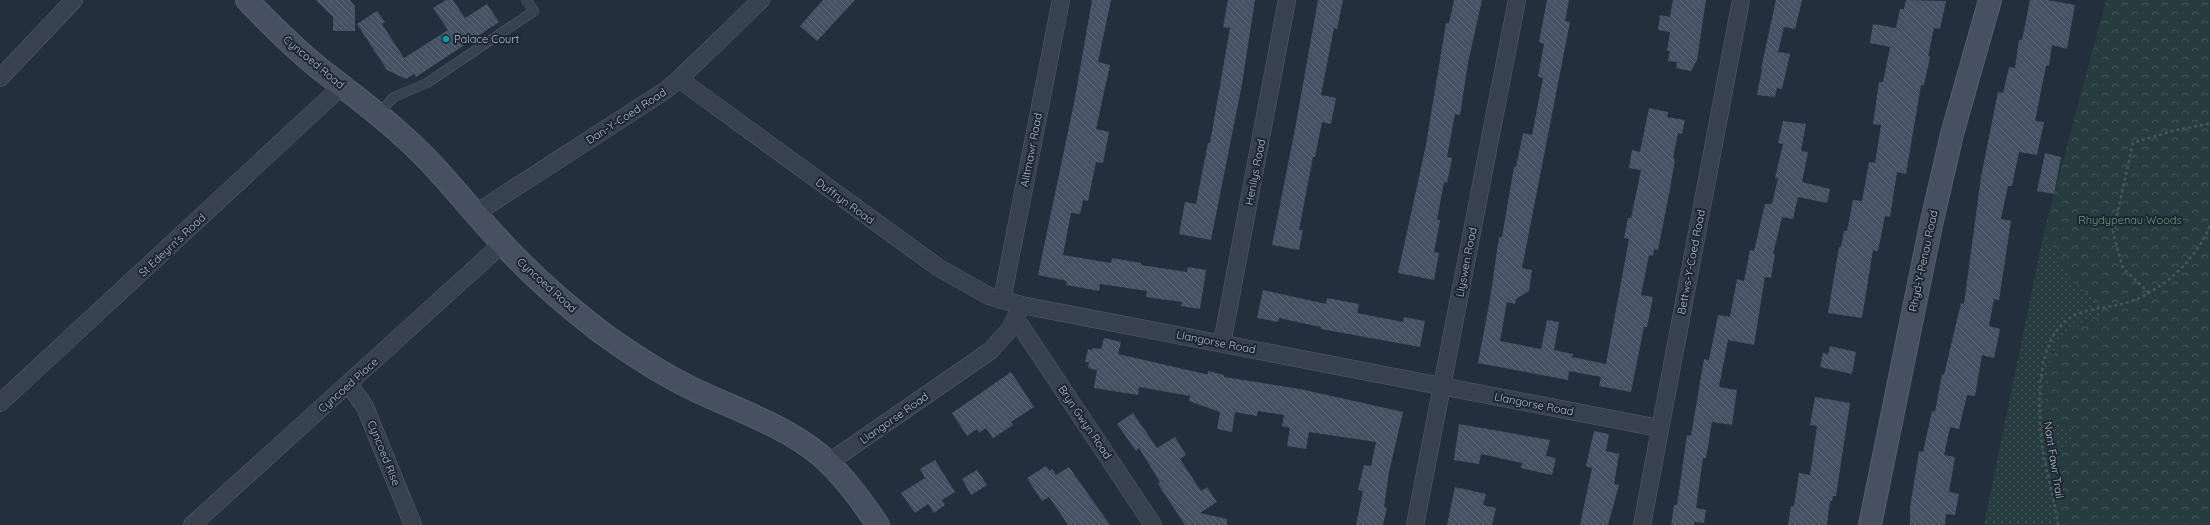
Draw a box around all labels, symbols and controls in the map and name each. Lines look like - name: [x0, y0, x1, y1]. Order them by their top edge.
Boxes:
- street label: Cyncoed Road: [281, 32, 347, 92]
- place label: Palace Court: [454, 32, 520, 46]
- marker: Palace Court: [441, 34, 451, 44]
- street label: Dan-Y-Coed Road: [583, 85, 669, 147]
- street label: Alltmawr Road: [1017, 112, 1045, 188]
- street label: Henllys Road: [1242, 138, 1268, 206]
- street label: Duffryn Road: [813, 175, 877, 227]
- street label: Bettws-Y-Coed Road: [1674, 208, 1708, 316]
- street label: Rhyd-Y-Penau Road: [1905, 209, 1941, 313]
- street label: St Edeyrn's Road: [136, 210, 208, 280]
- park label: Rhydypenau Woods: [2078, 213, 2182, 227]
- street label: Llyswen Road: [1452, 226, 1480, 298]
- street label: Cyncoed Road: [514, 255, 580, 315]
- street label: Llangorse Road: [1175, 327, 1257, 357]
- street label: Cyncoed Place: [315, 354, 381, 416]
- street label: Bryn Gwyn Road: [1055, 383, 1115, 461]
- street label: Llangorse Road: [857, 389, 931, 447]
- street label: Llangorse Road: [1493, 389, 1575, 419]
- street label: Cyncoed Rise: [365, 418, 403, 488]
- street label: Nant Fawr Trail: [2041, 421, 2067, 499]

